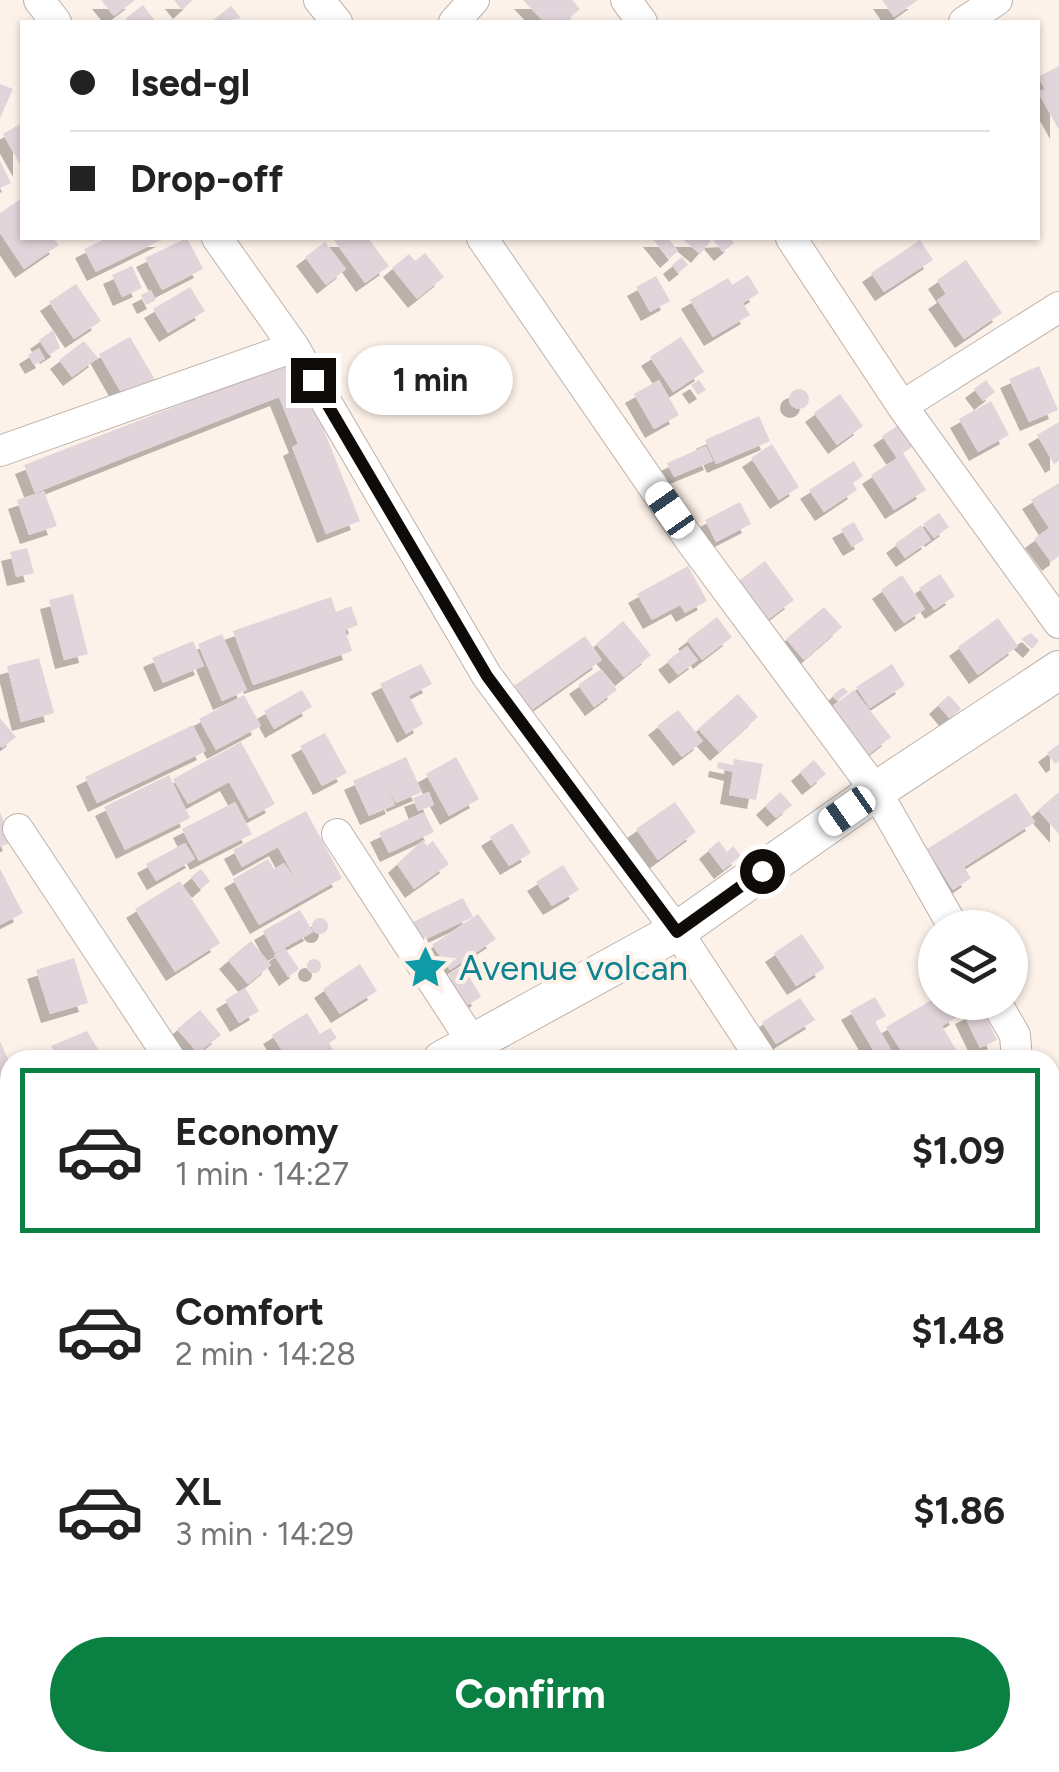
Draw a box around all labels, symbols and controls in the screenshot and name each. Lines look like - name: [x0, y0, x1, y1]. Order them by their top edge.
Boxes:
- text: Ised-gl: [130, 60, 250, 106]
- text: Drop-off: [130, 156, 283, 202]
- callout: 1 min: [348, 345, 513, 415]
- route end: [291, 358, 336, 403]
- text: 1 min: [393, 361, 468, 399]
- car: [641, 477, 699, 543]
- car: [814, 782, 880, 840]
- route start: [740, 849, 785, 894]
- map controls: [918, 910, 1028, 1020]
- button: layers: [918, 910, 1028, 1020]
- place icon: Avenue volcan: [402, 944, 450, 992]
- place label: Avenue volcan: [459, 947, 688, 989]
- icon: car: [55, 1106, 145, 1196]
- text: Economy: [175, 1109, 338, 1155]
- text: $1.09: [912, 1128, 1005, 1174]
- text: 1 min · 14:27: [175, 1155, 349, 1193]
- icon: car: [55, 1286, 145, 1376]
- text: Comfort: [175, 1289, 324, 1335]
- text: $1.48: [911, 1308, 1005, 1354]
- text: 2 min · 14:28: [175, 1335, 356, 1373]
- icon: car: [55, 1466, 145, 1556]
- text: XL: [175, 1469, 221, 1515]
- text: $1.86: [913, 1488, 1005, 1534]
- text: 3 min · 14:29: [175, 1515, 354, 1553]
- button: Confirm: [50, 1637, 1010, 1752]

